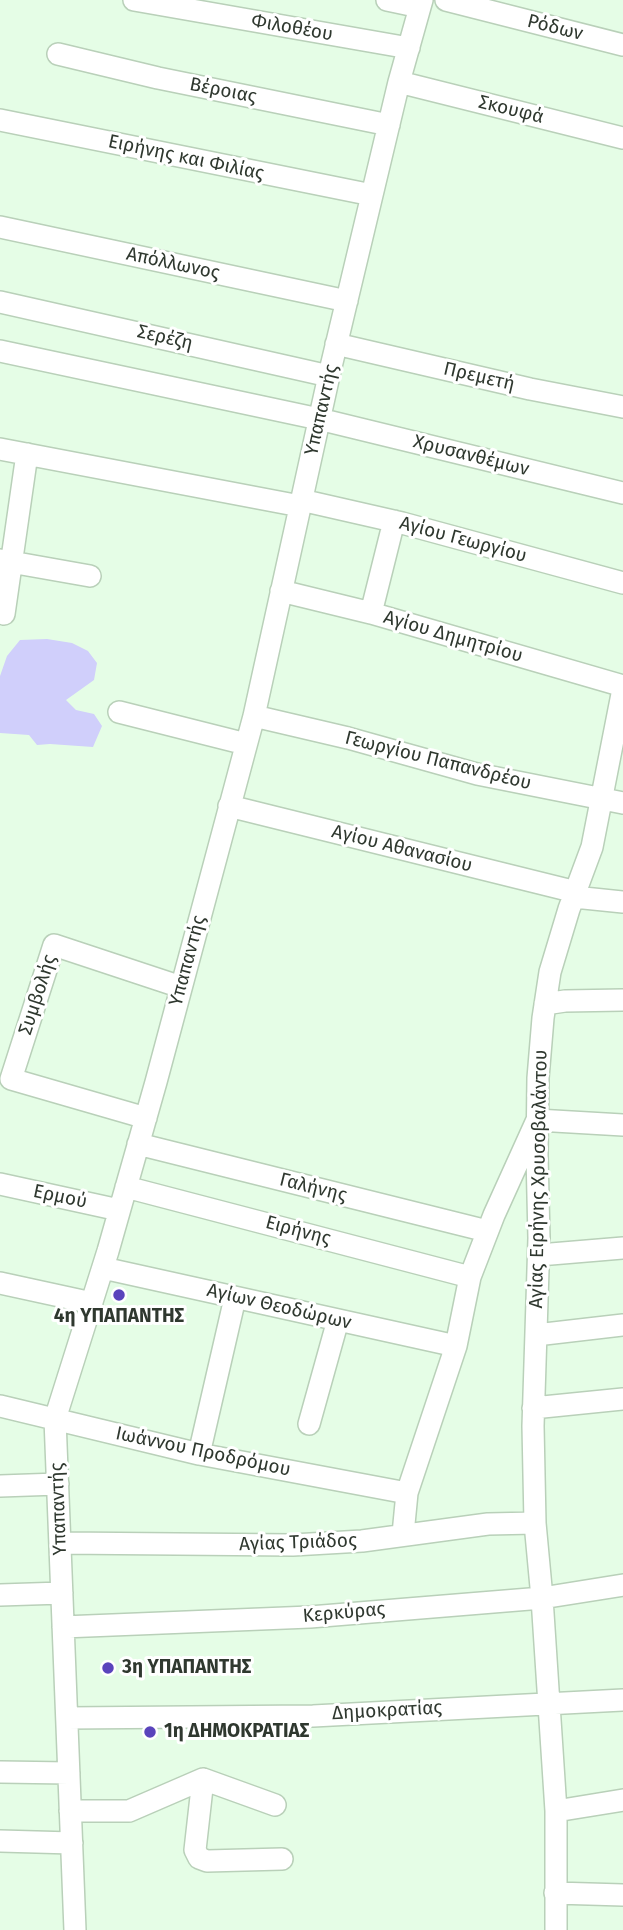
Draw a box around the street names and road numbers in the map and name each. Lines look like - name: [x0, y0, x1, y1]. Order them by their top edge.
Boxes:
- street label: Φιλοθέου: [250, 10, 334, 46]
- street label: Ρόδων: [525, 10, 585, 46]
- street label: Βέροιας: [188, 73, 258, 109]
- street label: Σκουφά: [476, 91, 546, 129]
- street label: Ειρήνης και Φιλίας: [106, 130, 266, 186]
- street label: Απόλλωνος: [124, 243, 222, 285]
- street label: Σερέζη: [135, 321, 195, 355]
- street label: Πρεμετή: [441, 358, 517, 396]
- street label: Υπαπαντής: [300, 362, 344, 458]
- street label: Χρυσανθέμων: [411, 431, 531, 481]
- street label: Αγίου Γεωργίου: [397, 512, 529, 568]
- street label: Αγίου Δημητρίου: [381, 606, 525, 668]
- street label: Γεωργίου Παπανδρέου: [342, 727, 534, 795]
- street label: Αγίου Αθανασίου: [329, 821, 475, 877]
- street label: Υπαπαντής: [165, 913, 211, 1009]
- street label: Συμβολής: [14, 952, 62, 1038]
- street label: Αγίας Ειρήνης Χρυσοβαλάντου: [525, 1049, 553, 1309]
- street label: Γαλήνης: [277, 1169, 349, 1207]
- street label: Ερμού: [31, 1180, 89, 1214]
- street label: Ειρήνης: [263, 1211, 333, 1251]
- street label: Αγίων Θεοδώρων: [205, 1279, 353, 1335]
- street label: Ιωάννου Προδρόμου: [113, 1422, 293, 1482]
- street label: Υπαπαντής: [46, 1462, 72, 1556]
- street label: Αγίας Τριάδος: [239, 1530, 357, 1556]
- street label: Κερκύρας: [302, 1598, 386, 1628]
- street label: Δημοκρατίας: [331, 1697, 443, 1725]

